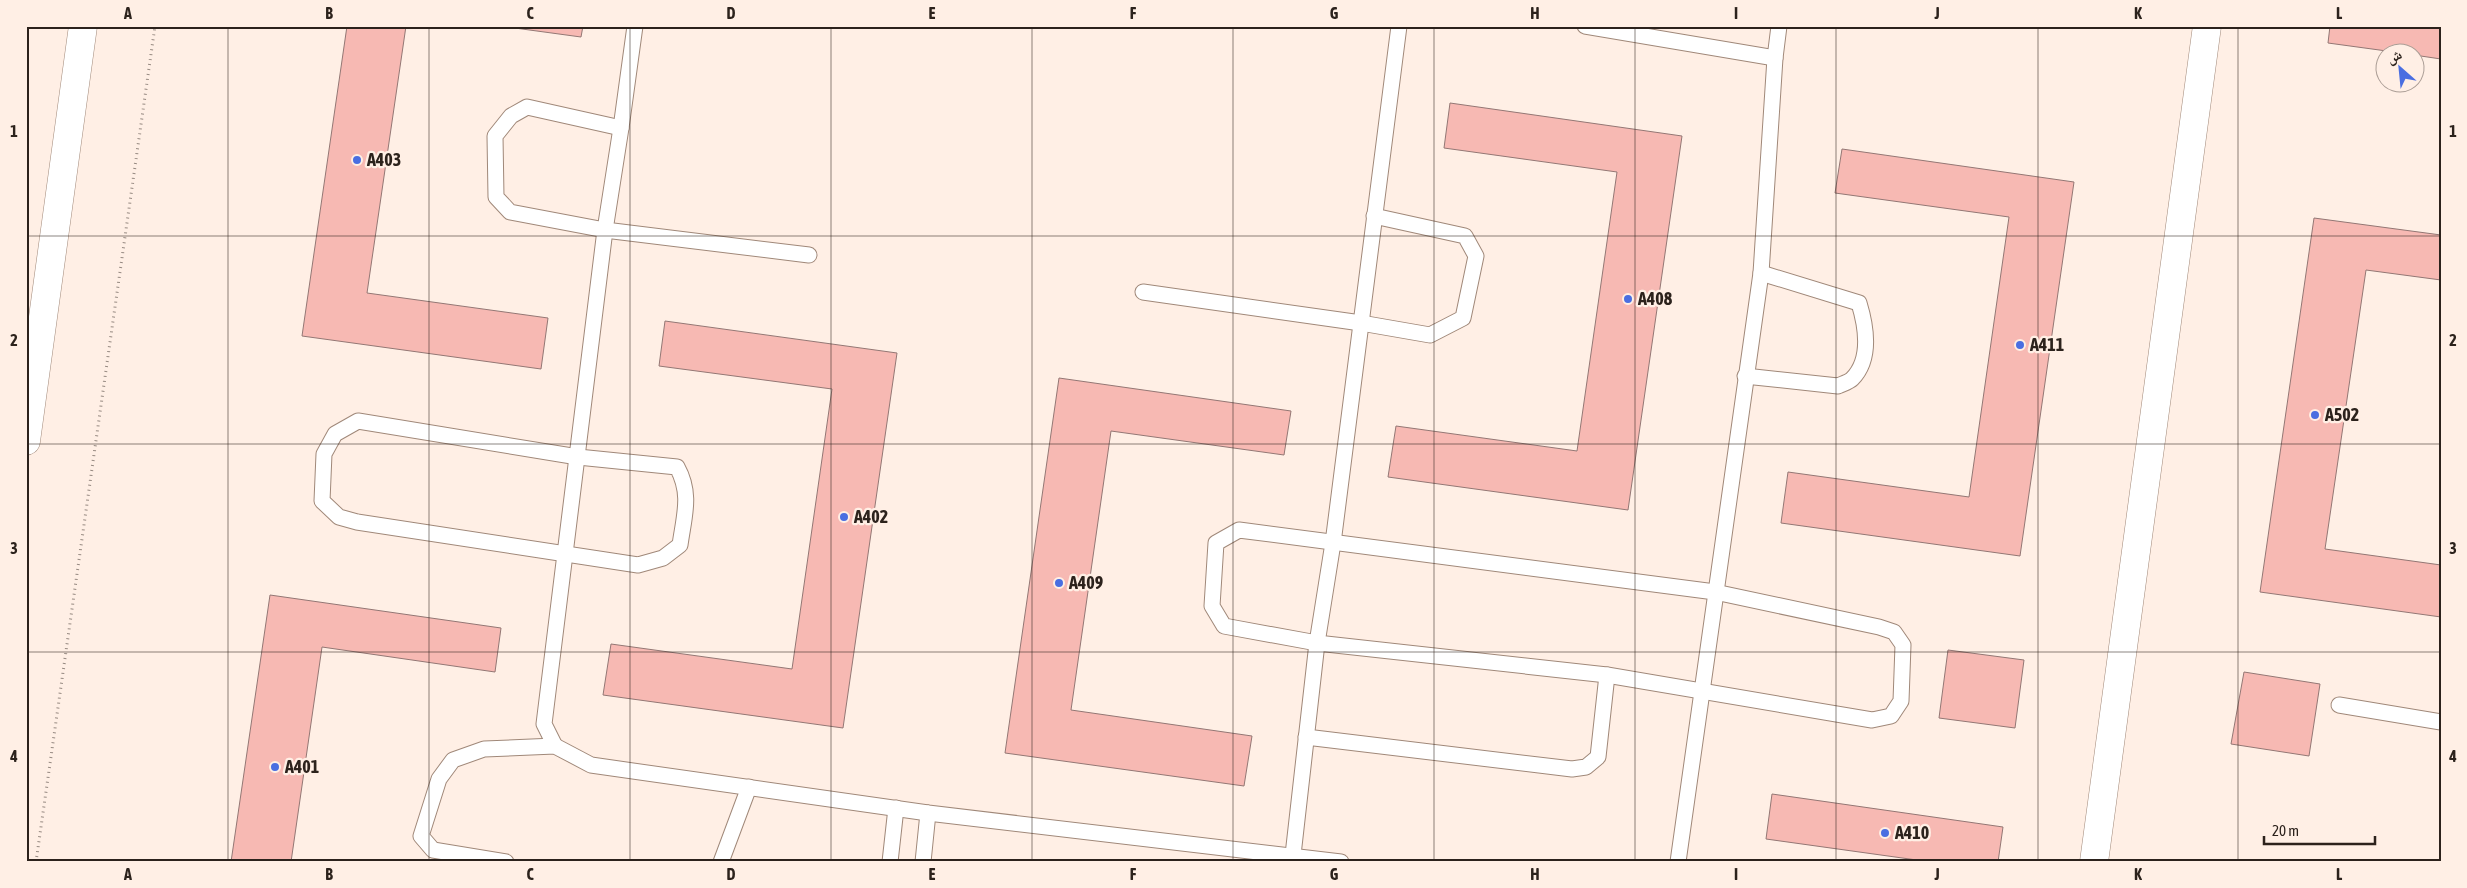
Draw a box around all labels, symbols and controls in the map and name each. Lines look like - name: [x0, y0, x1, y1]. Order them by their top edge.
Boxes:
- text: A: [123, 4, 132, 22]
- text: B: [325, 4, 333, 22]
- text: C: [526, 4, 534, 22]
- text: D: [727, 4, 736, 22]
- text: E: [929, 4, 936, 22]
- text: F: [1130, 4, 1137, 22]
- text: G: [1330, 4, 1339, 22]
- text: H: [1530, 4, 1540, 22]
- text: I: [1734, 4, 1738, 22]
- text: J: [1933, 4, 1940, 22]
- text: K: [2134, 4, 2142, 22]
- text: L: [2336, 4, 2343, 22]
- north arrow: [2374, 42, 2424, 92]
- text: ش: [2384, 46, 2405, 68]
- text: 1: [10, 122, 18, 140]
- text: 1: [2449, 122, 2457, 140]
- place label: A403: [366, 149, 401, 170]
- marker: A403: [351, 154, 363, 166]
- place label: A408: [1637, 288, 1673, 309]
- marker: A408: [1622, 293, 1634, 305]
- text: 2: [10, 331, 18, 349]
- text: 2: [2449, 331, 2457, 349]
- place label: A411: [2029, 334, 2064, 355]
- marker: A411: [2014, 339, 2026, 351]
- place label: A502: [2324, 404, 2359, 425]
- marker: A502: [2309, 409, 2321, 421]
- place label: A402: [853, 506, 888, 527]
- marker: A402: [838, 511, 850, 523]
- text: 3: [10, 539, 18, 557]
- text: 3: [2449, 539, 2457, 557]
- place label: A409: [1068, 572, 1103, 593]
- marker: A409: [1053, 577, 1065, 589]
- text: 4: [9, 747, 18, 765]
- text: 4: [2448, 747, 2457, 765]
- place label: A401: [284, 756, 319, 777]
- marker: A401: [269, 761, 281, 773]
- scale bar: [2264, 813, 2376, 845]
- place label: A410: [1894, 822, 1929, 843]
- text: 20 m: [2272, 822, 2299, 839]
- marker: A410: [1879, 827, 1891, 839]
- text: A: [123, 865, 132, 883]
- text: B: [325, 865, 333, 883]
- text: C: [526, 865, 534, 883]
- text: D: [727, 865, 736, 883]
- text: E: [929, 865, 936, 883]
- text: F: [1130, 865, 1137, 883]
- text: G: [1330, 865, 1339, 883]
- text: H: [1530, 865, 1540, 883]
- text: I: [1734, 865, 1738, 883]
- text: J: [1933, 865, 1940, 883]
- text: K: [2134, 865, 2142, 883]
- text: L: [2336, 865, 2343, 883]

